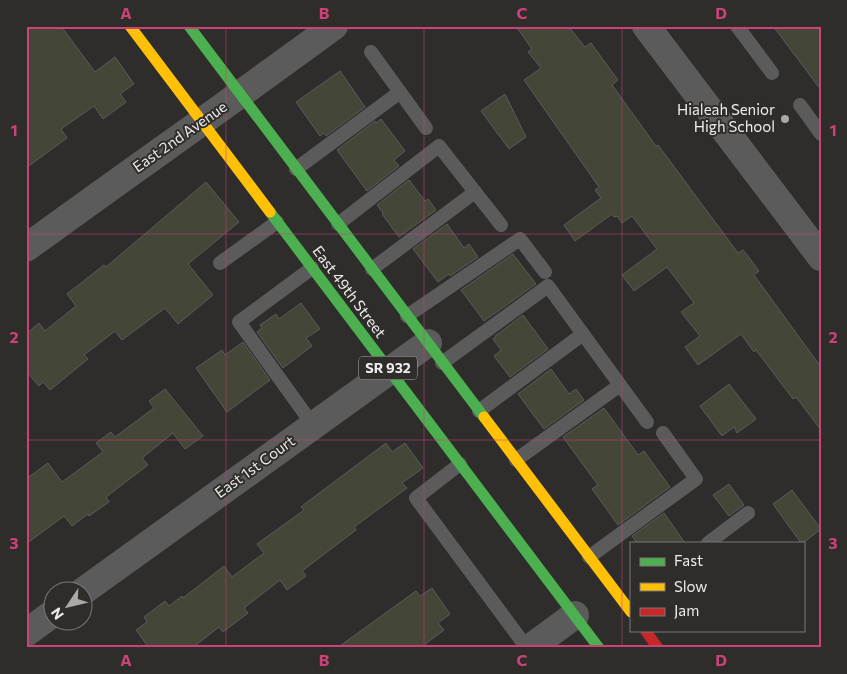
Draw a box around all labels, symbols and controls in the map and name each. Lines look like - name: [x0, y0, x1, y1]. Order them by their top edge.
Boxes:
- text: A: [120, 3, 132, 22]
- text: B: [319, 3, 330, 22]
- text: C: [517, 3, 528, 22]
- text: D: [715, 3, 727, 22]
- street label: East 2nd Avenue: [129, 97, 230, 175]
- place label: Hialeah Senior High School: [677, 100, 775, 135]
- marker: Hialeah Senior High School: [779, 113, 791, 125]
- text: 1: [10, 120, 18, 139]
- text: 1: [829, 120, 837, 139]
- street label: East 49th Street: [309, 242, 390, 341]
- text: 2: [9, 327, 19, 346]
- text: 2: [828, 327, 838, 346]
- road number: SR 932: [359, 356, 417, 379]
- street label: East 1st Court: [211, 431, 298, 501]
- text: 3: [9, 533, 19, 552]
- text: 3: [828, 533, 838, 552]
- legend: [630, 542, 804, 632]
- text: Fast: [674, 551, 703, 569]
- text: Slow: [674, 577, 707, 595]
- north arrow: [42, 582, 92, 632]
- text: Jam: [674, 601, 699, 619]
- text: N: [47, 605, 67, 623]
- text: A: [120, 650, 132, 669]
- text: B: [319, 650, 330, 669]
- text: C: [517, 650, 528, 669]
- text: D: [715, 650, 727, 669]

